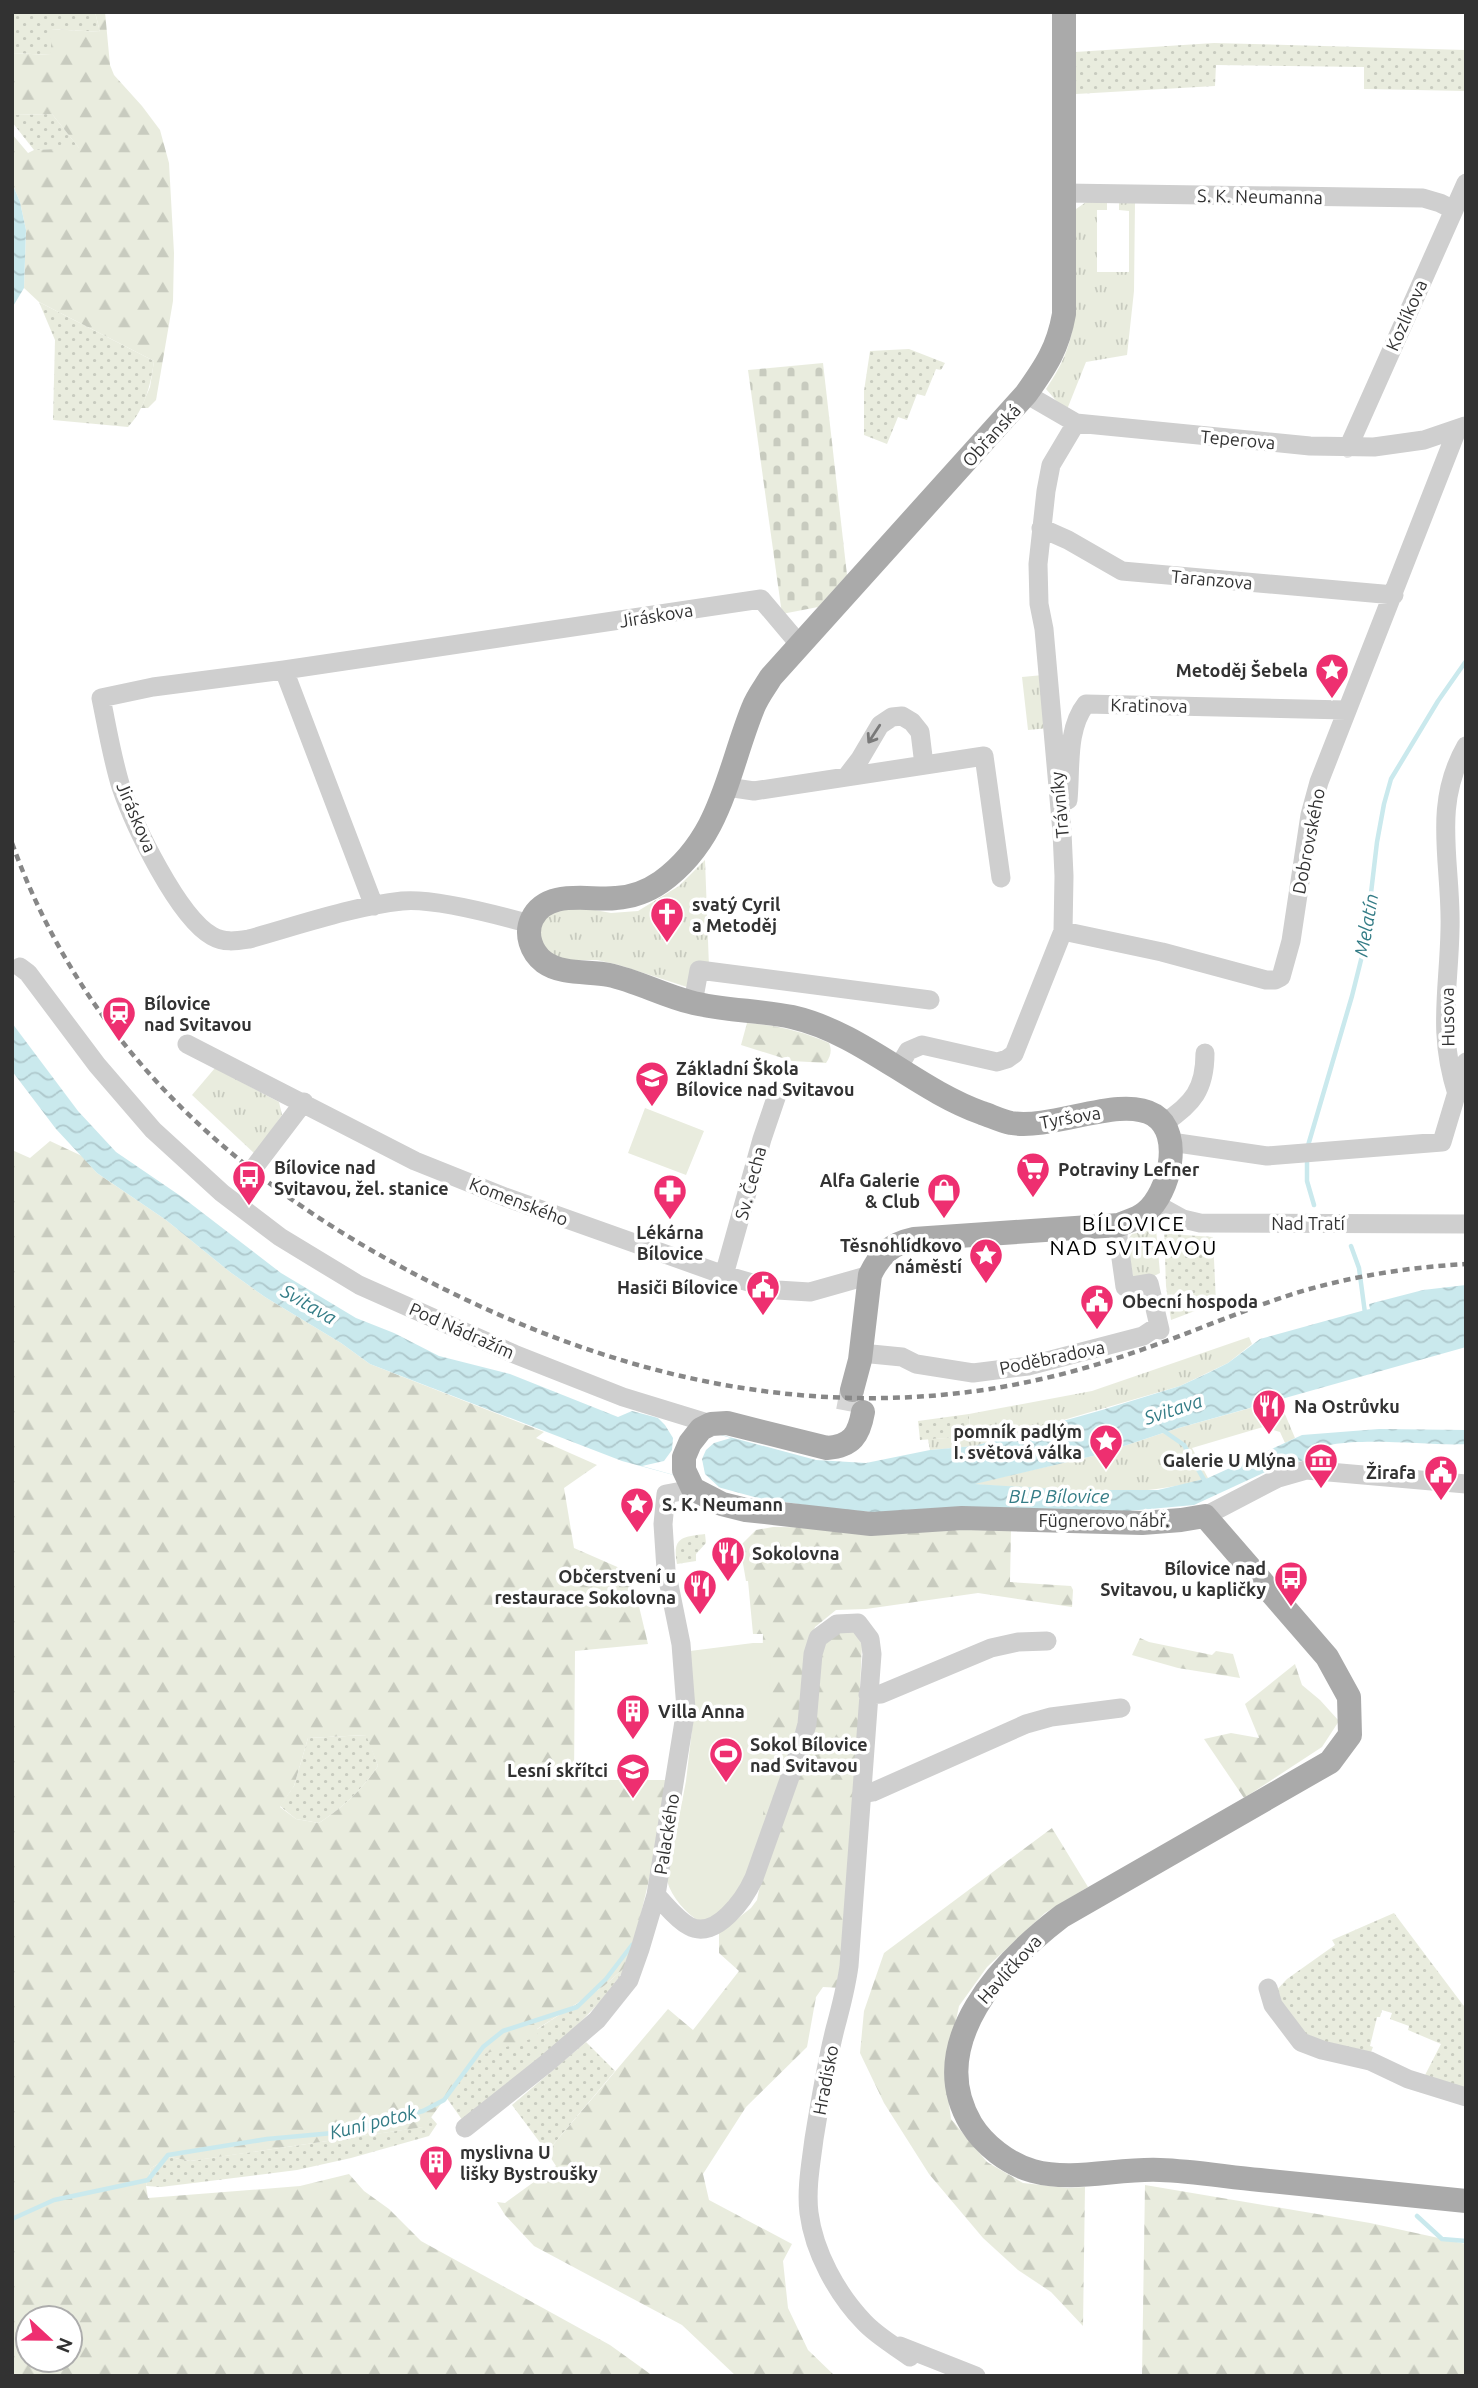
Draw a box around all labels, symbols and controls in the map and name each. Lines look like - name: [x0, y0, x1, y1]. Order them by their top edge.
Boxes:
- street label: S. K. Neumanna: [1197, 185, 1323, 207]
- street label: Kozlíkova: [1381, 276, 1431, 354]
- street label: Obřanská: [958, 400, 1024, 470]
- street label: Teperova: [1200, 426, 1276, 452]
- street label: Taranzova: [1171, 565, 1253, 593]
- street label: Jiráskova: [618, 599, 694, 631]
- place icon: Metoděj Šebela: [1313, 651, 1351, 700]
- place label: Metoděj Šebela: [1176, 659, 1308, 680]
- street label: Kratinova: [1110, 694, 1188, 716]
- one-way arrow: [867, 724, 882, 743]
- street label: Trávníky: [1046, 771, 1072, 839]
- street label: Jiráskova: [113, 779, 161, 855]
- street label: Dobrovského: [1288, 786, 1328, 896]
- water label: Melatín: [1350, 892, 1382, 958]
- place label: svatý Cyril a Metoděj: [692, 894, 781, 935]
- church icon: svatý Cyril a Metoděj: [648, 895, 686, 944]
- street label: Husova: [1436, 987, 1458, 1047]
- place label: Bílovice nad Svitavou: [144, 993, 252, 1034]
- station icon: Bílovice nad Svitavou: [100, 994, 138, 1043]
- place label: Základní Škola Bílovice nad Svitavou: [676, 1057, 855, 1099]
- school or university icon: Základní Škola Bílovice nad Svitavou: [633, 1059, 671, 1108]
- street label: Tyršova: [1038, 1102, 1102, 1132]
- street label: Sv. Čecha: [730, 1144, 769, 1222]
- supermarket icon: Potraviny Lefner: [1014, 1150, 1052, 1199]
- place label: Bílovice nad Svitavou, žel. stanice: [274, 1157, 449, 1198]
- bus stop icon: Bílovice nad Svitavou, žel. stanice: [230, 1158, 268, 1207]
- place label: Potraviny Lefner: [1058, 1159, 1200, 1179]
- place label: Alfa Galerie & Club: [820, 1170, 920, 1211]
- shop icon: Alfa Galerie & Club: [925, 1171, 963, 1220]
- pharmacy icon: Lékárna Bílovice: [651, 1172, 689, 1221]
- street label: Komenského: [467, 1173, 571, 1229]
- district label: BÍLOVICE NAD SVITAVOU: [1050, 1211, 1218, 1259]
- street label: Nad Tratí: [1271, 1213, 1345, 1233]
- place label: Lékárna Bílovice: [636, 1222, 704, 1263]
- place label: Těsnohlídkovo náměstí: [840, 1235, 962, 1276]
- place icon: Těsnohlídkovo náměstí: [967, 1236, 1005, 1285]
- public building icon: Hasiči Bílovice: [744, 1268, 782, 1317]
- place label: Hasiči Bílovice: [617, 1277, 738, 1297]
- water label: Svitava: [277, 1279, 340, 1328]
- public building icon: Obecní hospoda: [1078, 1282, 1116, 1331]
- place label: Obecní hospoda: [1122, 1291, 1258, 1311]
- street label: Pod Nádražím: [406, 1298, 518, 1362]
- street label: Poděbradova: [997, 1336, 1107, 1378]
- restaurant icon: Na Ostrůvku: [1250, 1387, 1288, 1436]
- water label: Svitava: [1140, 1389, 1205, 1429]
- place label: Na Ostrůvku: [1294, 1396, 1400, 1416]
- place label: pomník padlým I. světová válka: [953, 1421, 1082, 1462]
- place icon: pomník padlým I. světová válka: [1087, 1422, 1125, 1471]
- museum icon: Galerie U Mlýna: [1302, 1441, 1340, 1490]
- place label: Galerie U Mlýna: [1163, 1450, 1296, 1470]
- public building icon: Žirafa: [1422, 1453, 1460, 1502]
- place label: Žirafa: [1366, 1461, 1416, 1482]
- place icon: S. K. Neumann: [618, 1485, 656, 1534]
- water label: BLP Bílovice: [1009, 1485, 1110, 1507]
- place label: S. K. Neumann: [662, 1494, 783, 1514]
- street label: Fügnerovo nábř.: [1038, 1510, 1170, 1530]
- restaurant icon: Sokolovna: [709, 1534, 747, 1583]
- place label: Sokolovna: [752, 1543, 839, 1563]
- place label: Bílovice nad Svitavou, u kapličky: [1100, 1558, 1266, 1599]
- bus stop icon: Bílovice nad Svitavou, u kapličky: [1272, 1559, 1310, 1608]
- place label: Občerstvení u restaurace Sokolovna: [494, 1566, 676, 1607]
- restaurant icon: Občerstvení u restaurace Sokolovna: [681, 1567, 719, 1616]
- building icon: Villa Anna: [614, 1692, 652, 1741]
- place label: Villa Anna: [658, 1701, 745, 1721]
- place label: Sokol Bílovice nad Svitavou: [750, 1734, 868, 1775]
- sports icon: Sokol Bílovice nad Svitavou: [707, 1735, 745, 1784]
- school or university icon: Lesní skřítci: [614, 1751, 652, 1800]
- place label: Lesní skřítci: [507, 1760, 608, 1780]
- street label: Palackého: [650, 1792, 682, 1876]
- street label: Havlíčkova: [973, 1931, 1045, 2007]
- street label: Hradisko: [808, 2043, 842, 2117]
- water label: Kuní potok: [327, 2101, 419, 2143]
- place label: myslivna U lišky Bystroušky: [460, 2142, 598, 2183]
- building icon: myslivna U lišky Bystroušky: [417, 2143, 455, 2192]
- north arrow: [14, 2304, 84, 2374]
- text: N: [52, 2335, 78, 2356]

